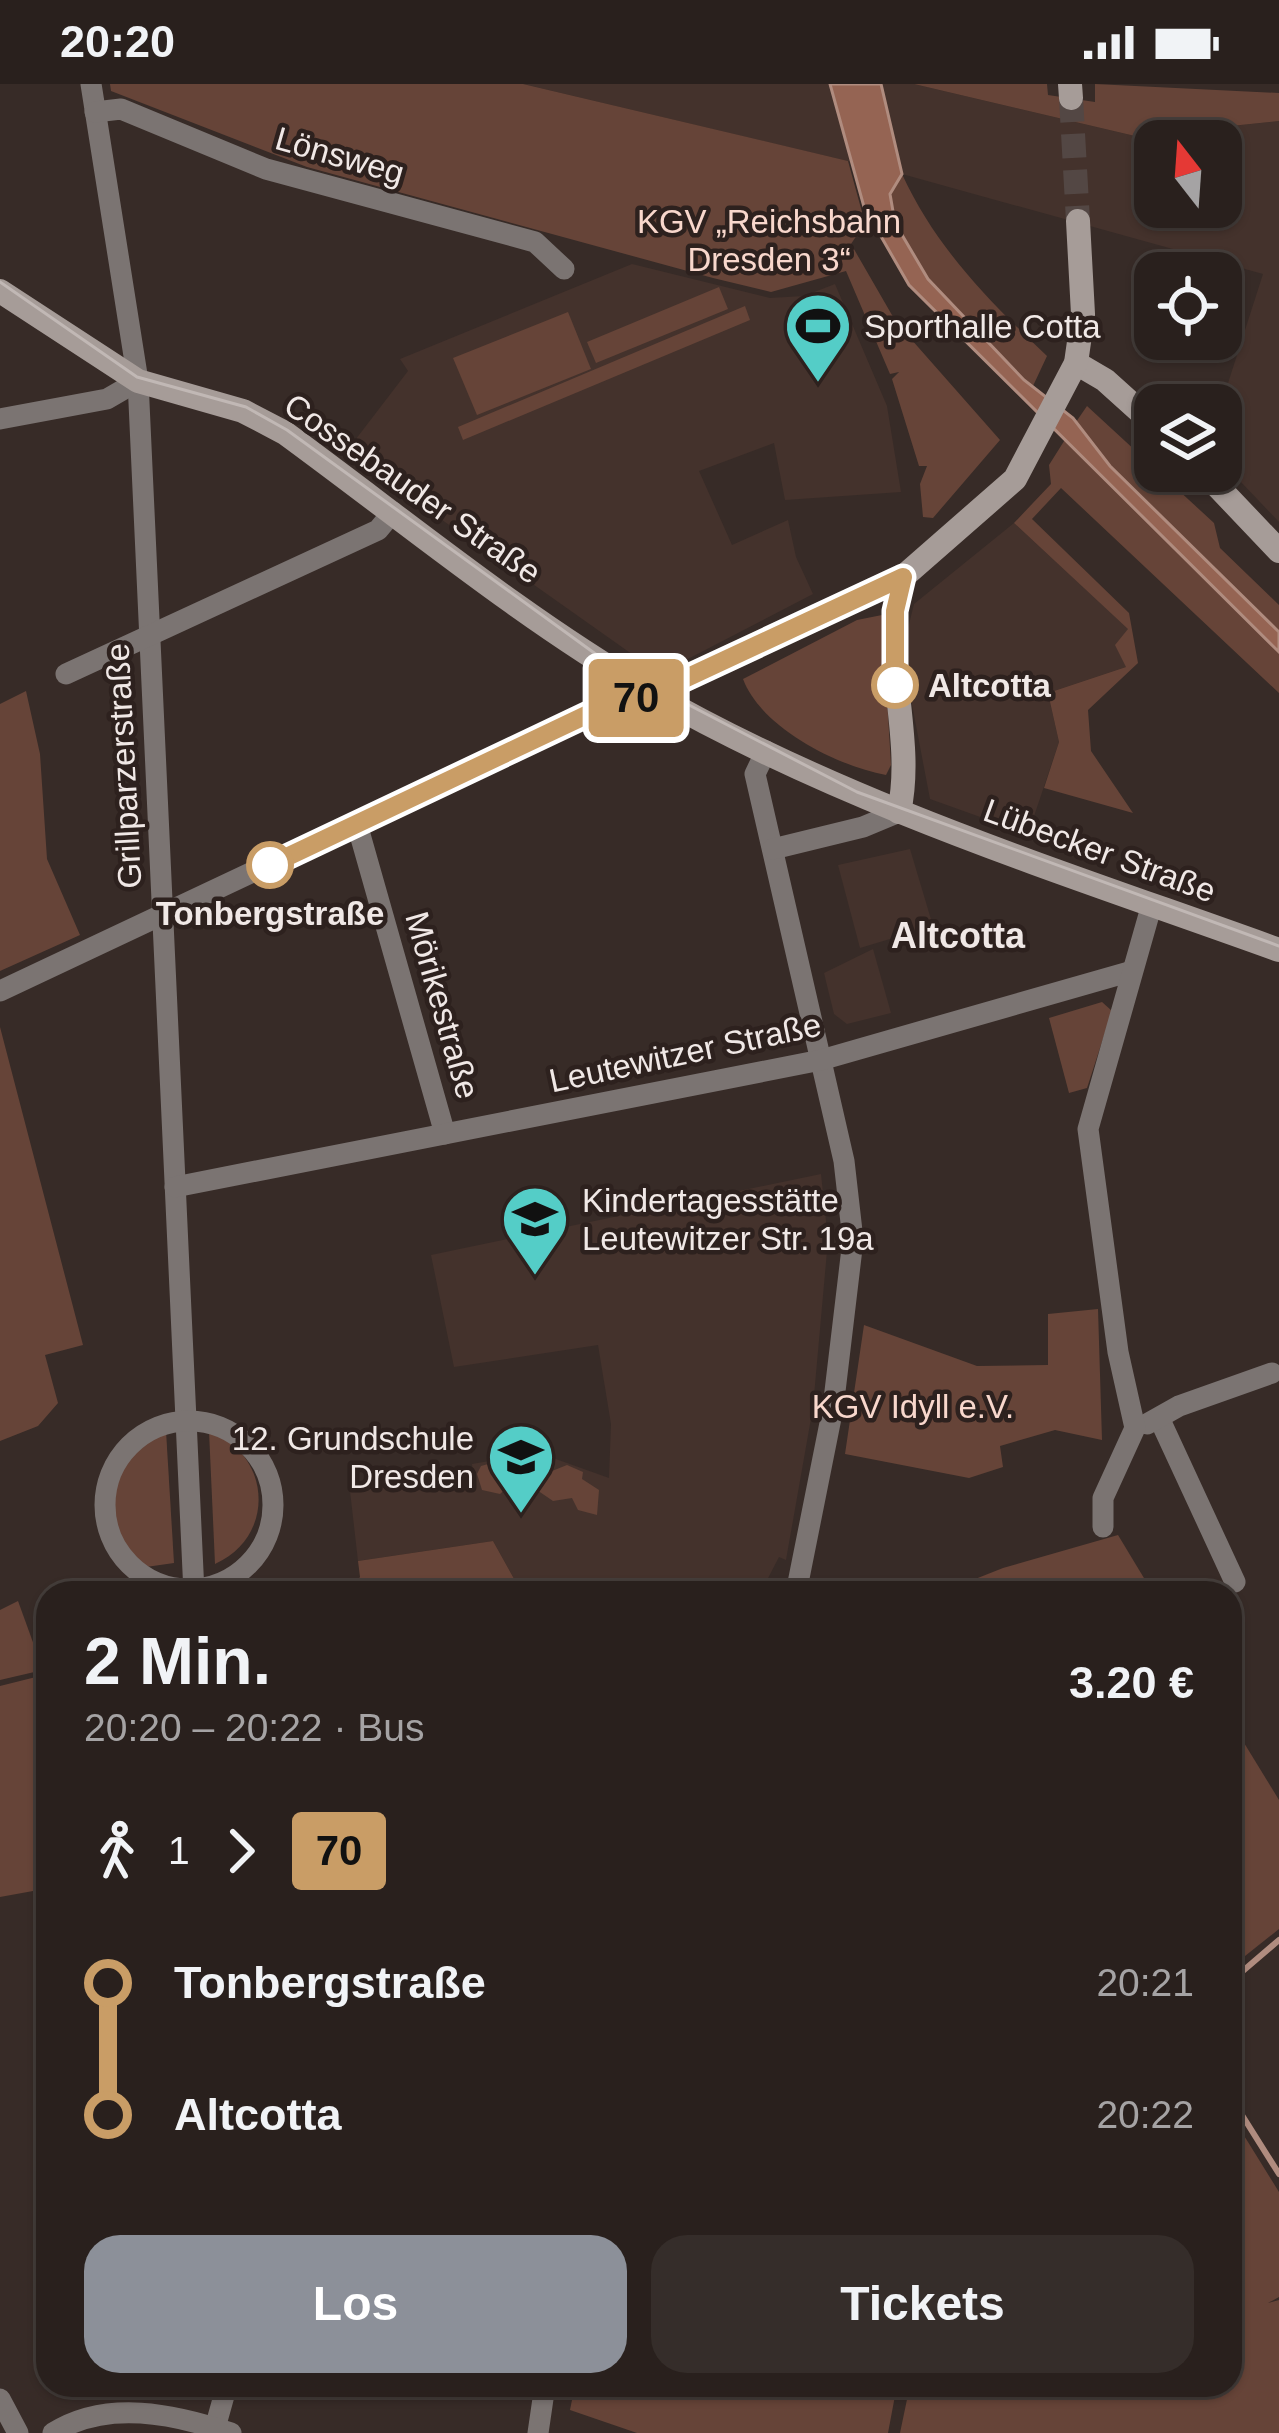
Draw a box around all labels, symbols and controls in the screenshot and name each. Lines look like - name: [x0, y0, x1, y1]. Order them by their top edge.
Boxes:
- text: 20:20: [60, 16, 175, 67]
- street label: Lönsweg: [271, 119, 408, 191]
- north arrow: [1134, 120, 1242, 228]
- map controls: [1134, 120, 1242, 492]
- park label: KGV „Reichsbahn Dresden 3“: [637, 203, 901, 278]
- button: locate: [1134, 252, 1242, 360]
- sports icon: Sporthalle Cotta: [783, 291, 853, 385]
- place label: Sporthalle Cotta: [864, 308, 1101, 345]
- button: layers: [1134, 384, 1242, 492]
- street label: Cossebauder Straße: [277, 386, 548, 591]
- street label: Grillparzerstraße: [99, 642, 148, 890]
- line badge: 70: [582, 659, 690, 737]
- marker: Altcotta: [873, 663, 917, 707]
- place label: Altcotta: [928, 667, 1051, 704]
- text: 70: [613, 674, 659, 721]
- street label: Lübecker Straße: [979, 791, 1221, 910]
- marker: Tonbergstraße: [248, 843, 292, 887]
- place label: Tonbergstraße: [156, 895, 384, 932]
- street label: Mörikestraße: [398, 907, 487, 1103]
- district label: Altcotta: [891, 915, 1026, 956]
- street label: Leutewitzer Straße: [546, 1006, 824, 1099]
- place label: Kindertagesstätte Leutewitzer Str. 19a: [582, 1182, 874, 1257]
- school or university icon: Kindertagesstätte Leutewitzer Str. 19a: [500, 1184, 570, 1278]
- park label: KGV Idyll e.V.: [812, 1388, 1014, 1425]
- place label: 12. Grundschule Dresden: [232, 1420, 474, 1495]
- school or university icon: 12. Grundschule Dresden: [486, 1422, 556, 1516]
- text: 2 Min.: [84, 1624, 271, 1698]
- text: 3.20 €: [1069, 1657, 1194, 1708]
- text: 20:20 – 20:22 · Bus: [84, 1706, 424, 1749]
- icon: walk: [84, 1818, 150, 1884]
- icon: forward: [208, 1818, 274, 1884]
- text: 70: [316, 1827, 362, 1874]
- text: 1: [168, 1829, 190, 1872]
- text: Tonbergstraße: [174, 1957, 486, 2008]
- text: 20:21: [1096, 1961, 1194, 2004]
- text: Altcotta: [174, 2089, 342, 2140]
- text: 20:22: [1096, 2093, 1194, 2136]
- button: Los: [84, 2235, 627, 2373]
- button: Tickets: [651, 2235, 1194, 2373]

